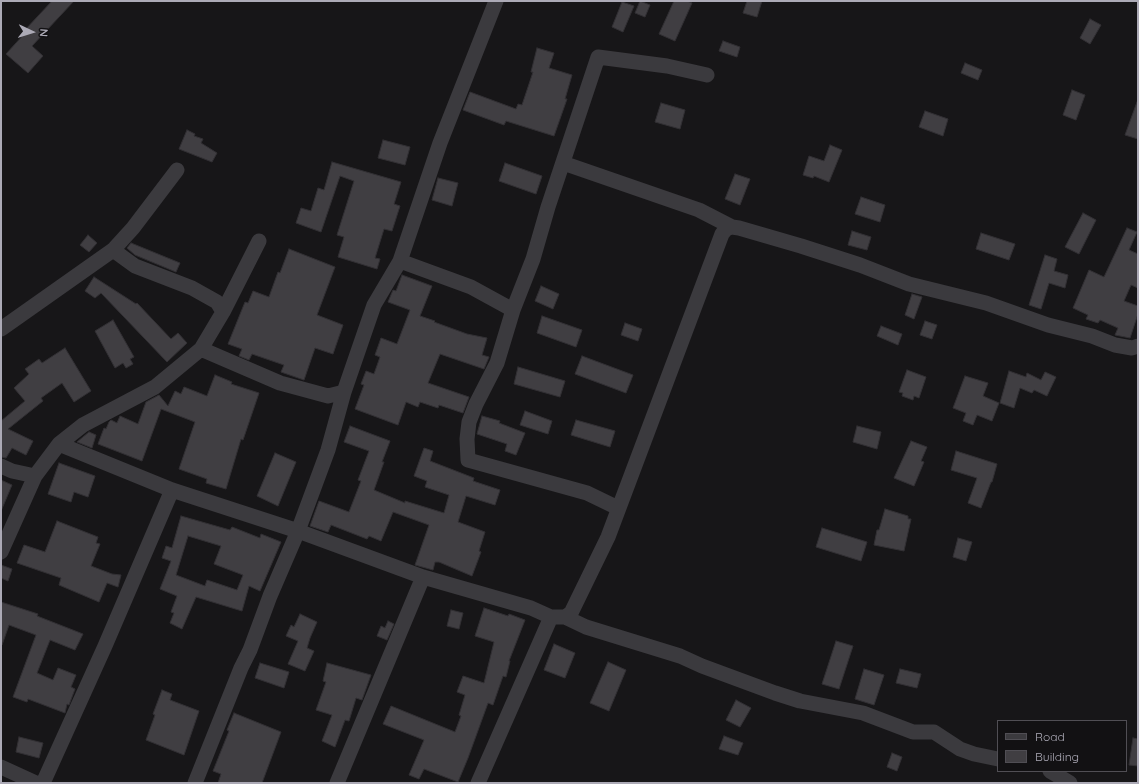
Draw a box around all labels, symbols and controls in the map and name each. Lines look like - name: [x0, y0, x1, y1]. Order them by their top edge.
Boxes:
- north arrow: [12, 12, 52, 52]
- text: N: [37, 28, 51, 37]
- legend: [997, 720, 1127, 772]
- text: Road: [1035, 729, 1065, 744]
- text: Building: [1035, 749, 1079, 764]

